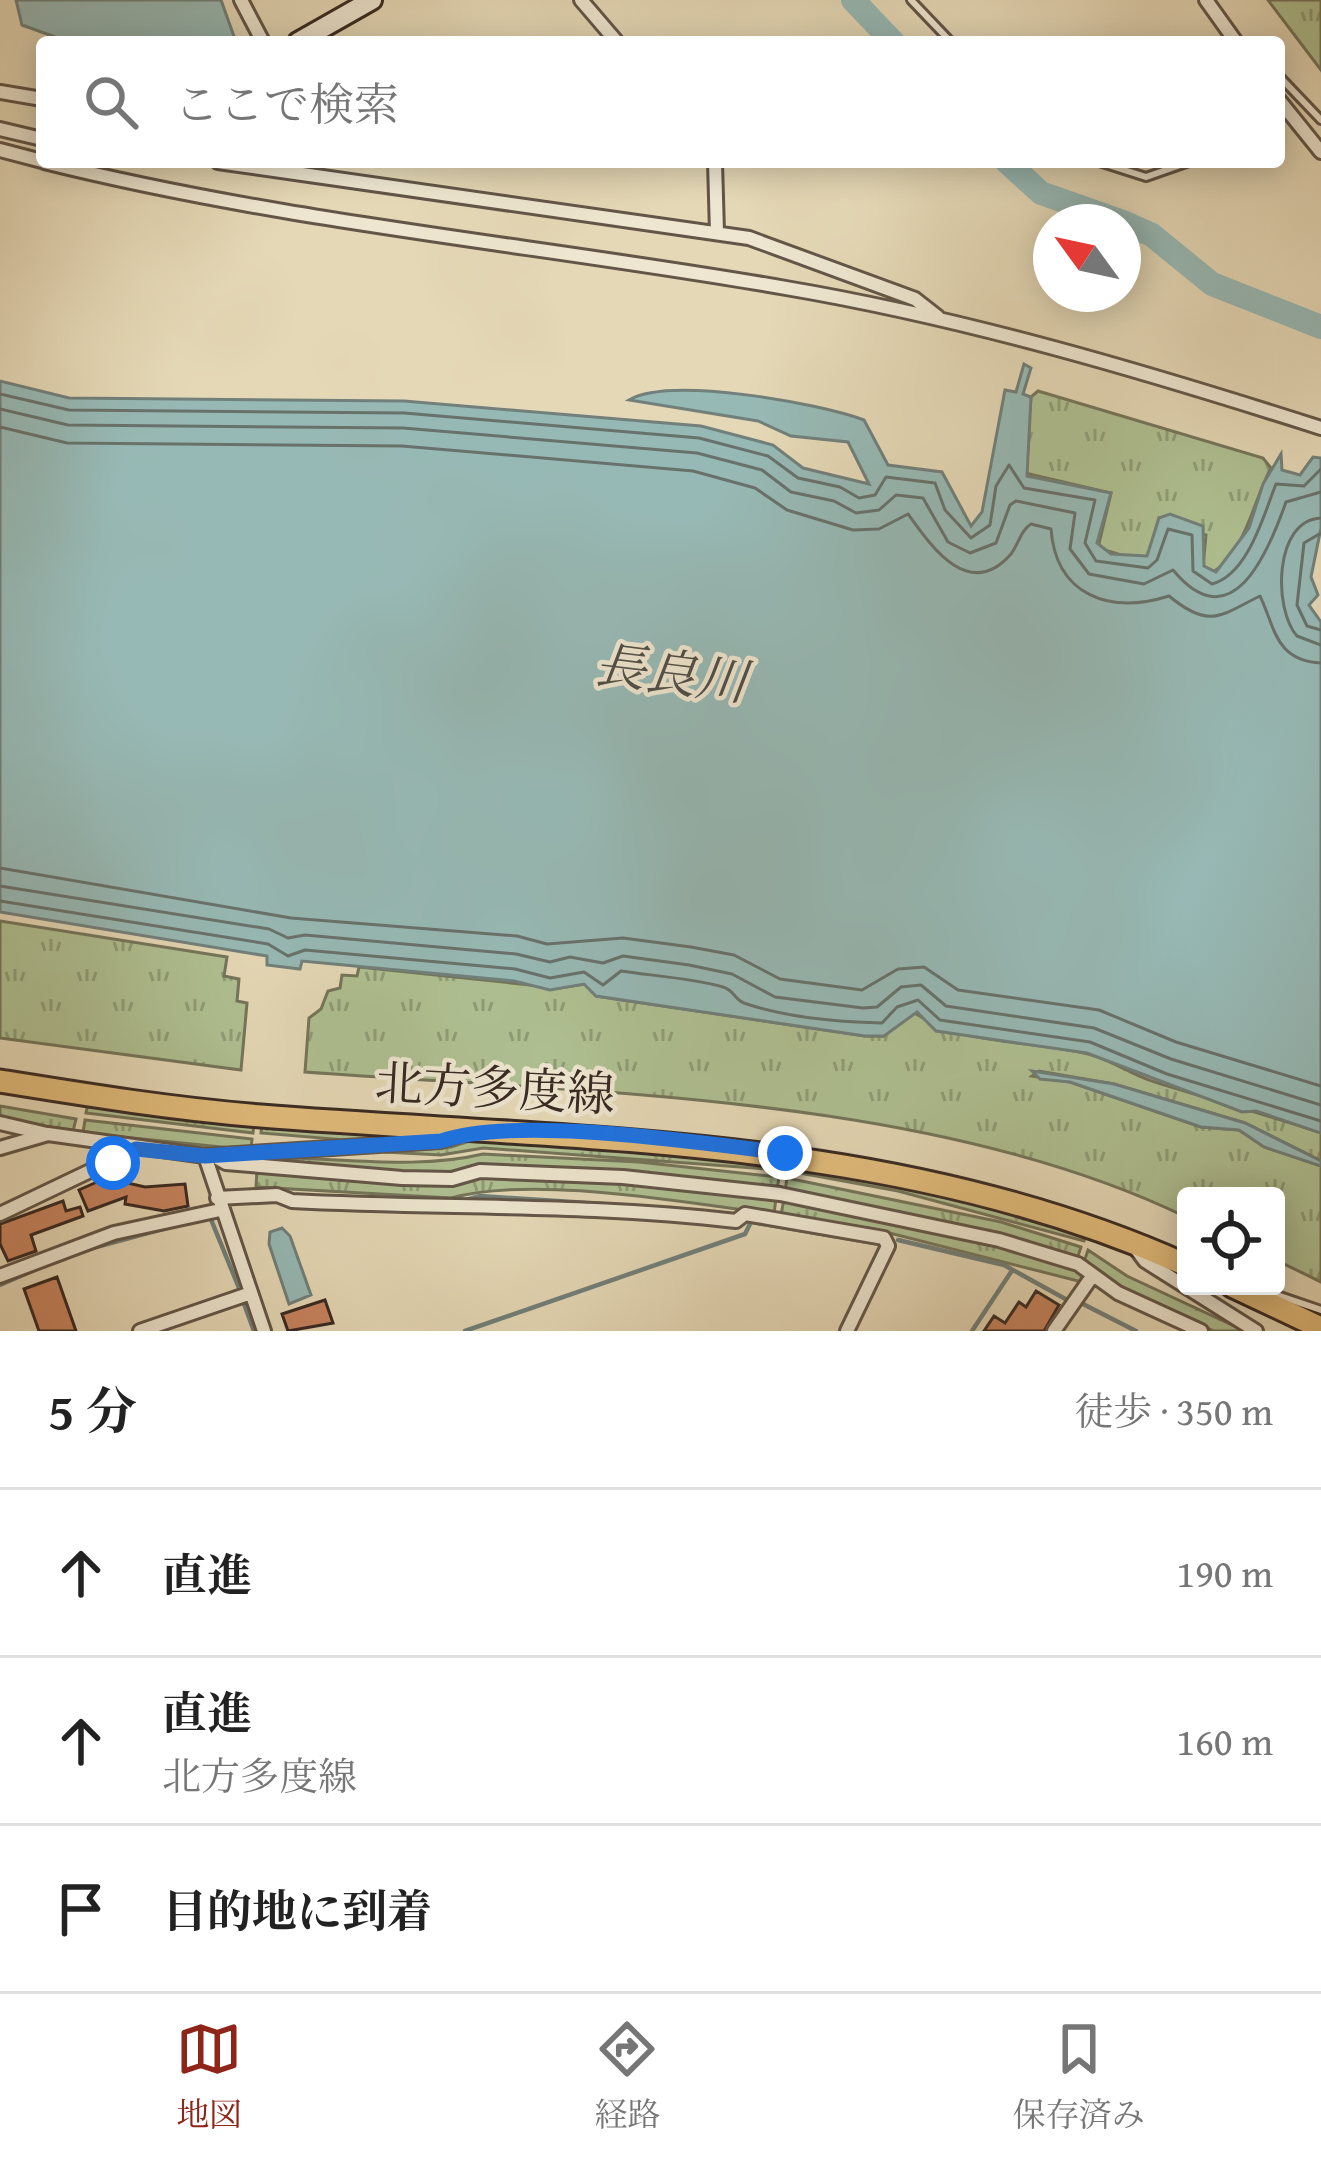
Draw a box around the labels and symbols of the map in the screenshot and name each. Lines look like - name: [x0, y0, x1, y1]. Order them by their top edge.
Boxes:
- north arrow: [1033, 204, 1141, 312]
- water label: 長良川: [591, 626, 757, 720]
- street label: 北方多度線: [373, 1046, 617, 1129]
- route end: [758, 1126, 812, 1180]
- route start: [86, 1136, 140, 1190]

